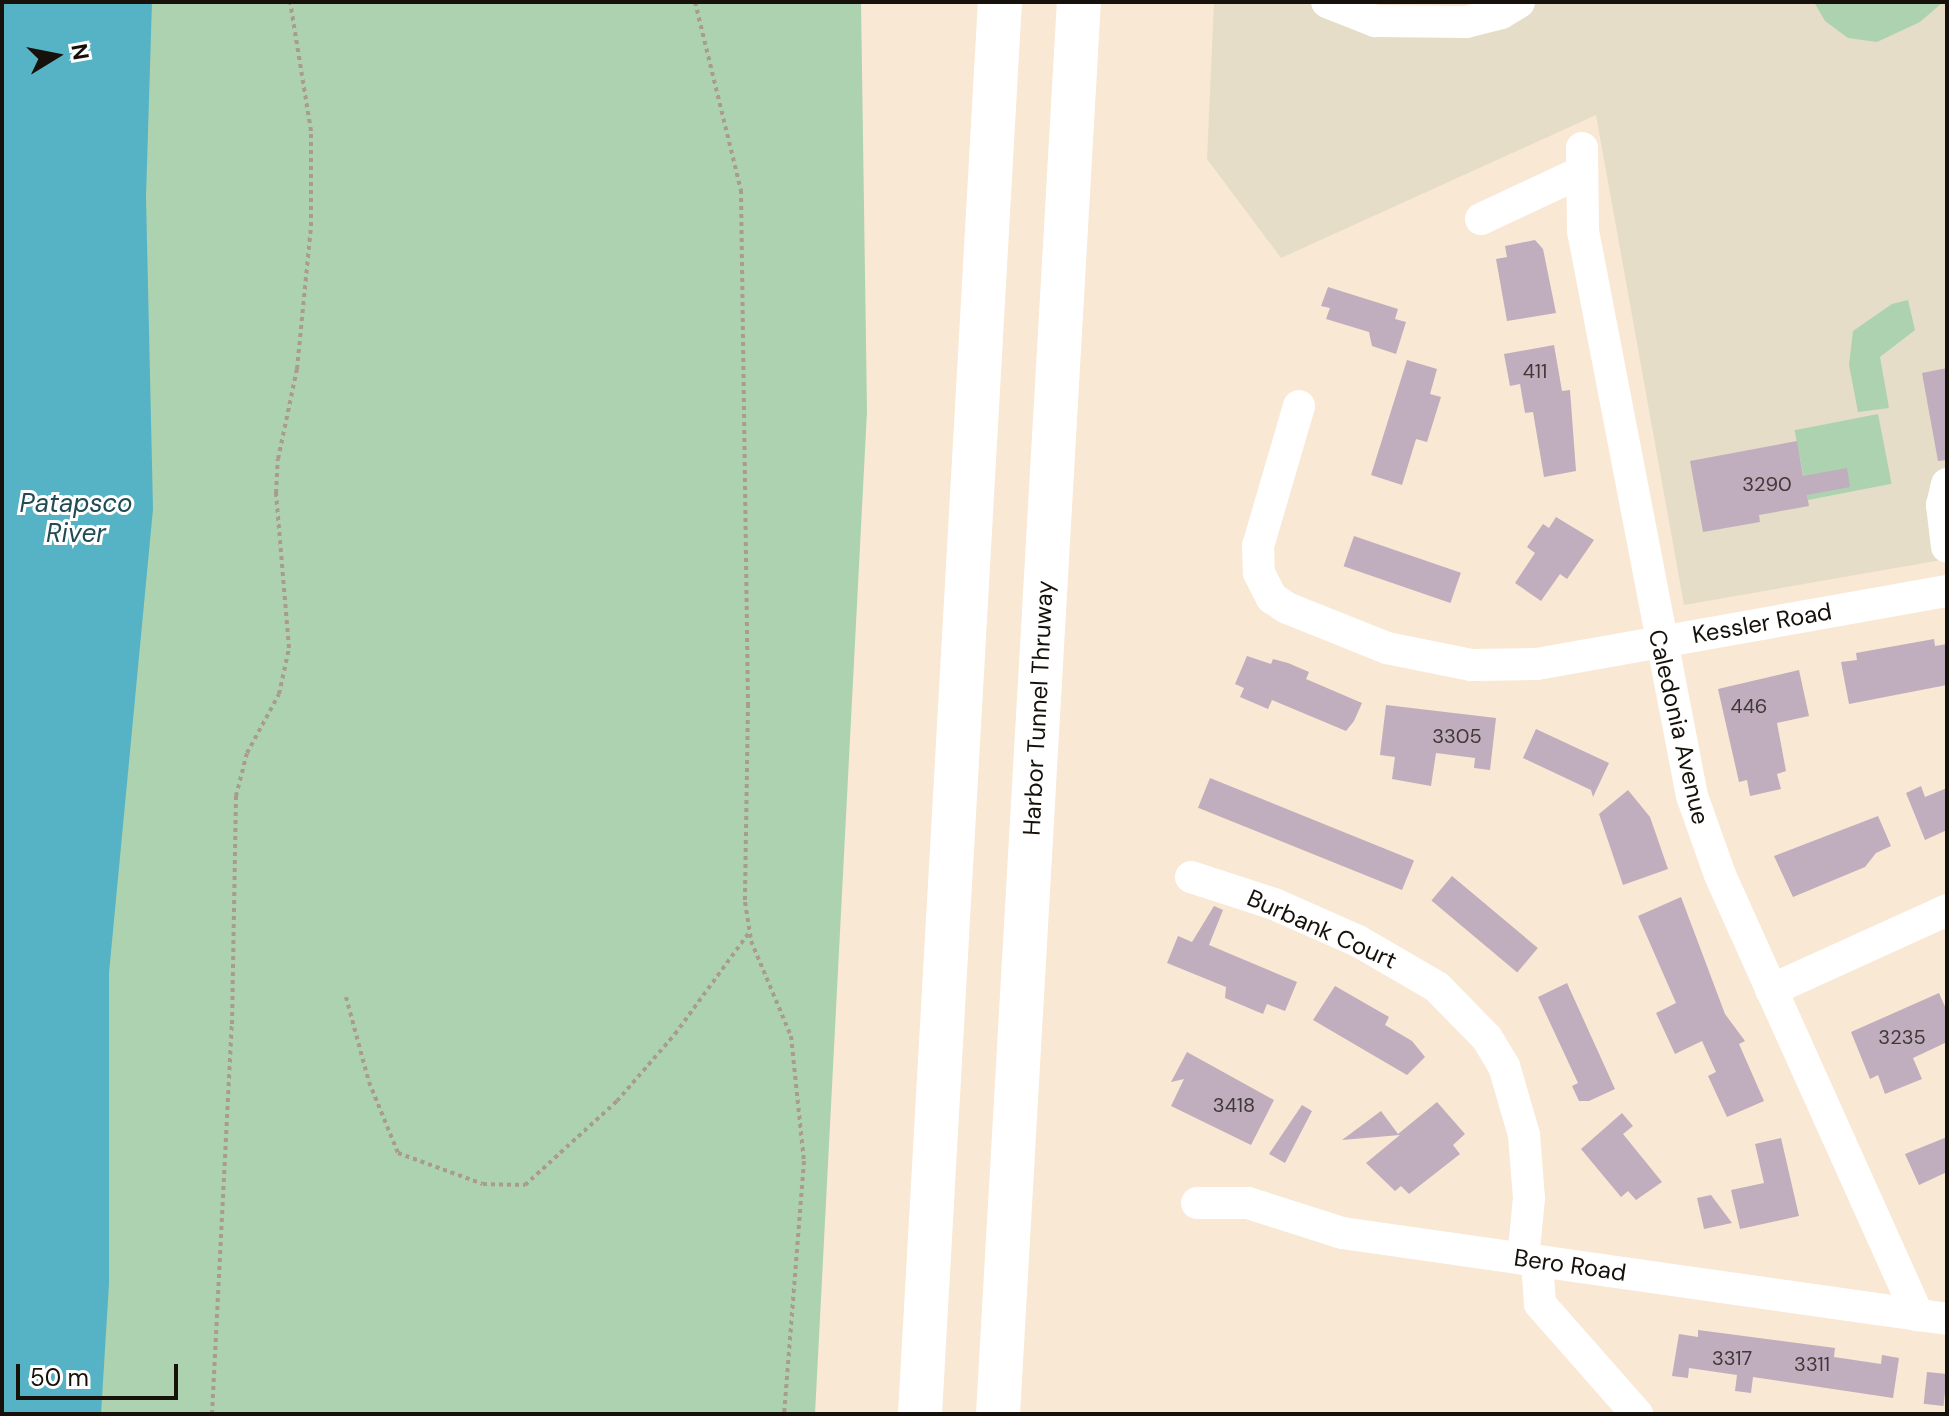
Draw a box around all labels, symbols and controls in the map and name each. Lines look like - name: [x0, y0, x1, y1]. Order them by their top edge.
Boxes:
- north arrow: [16, 16, 96, 96]
- text: N: [64, 41, 96, 62]
- house number: 411: [1523, 359, 1547, 383]
- house number: 3290: [1742, 472, 1792, 496]
- water label: Patapsco River: [19, 488, 133, 550]
- street label: Harbor Tunnel Thruway: [1017, 580, 1059, 836]
- street label: Kessler Road: [1690, 597, 1834, 649]
- street label: Caledonia Avenue: [1643, 627, 1715, 827]
- house number: 446: [1731, 694, 1767, 718]
- house number: 3305: [1432, 724, 1482, 748]
- street label: Burbank Court: [1243, 883, 1401, 975]
- house number: 3235: [1878, 1025, 1926, 1049]
- house number: 3418: [1213, 1093, 1255, 1117]
- street label: Bero Road: [1512, 1243, 1628, 1287]
- house number: 3317: [1712, 1346, 1752, 1370]
- scale bar: [20, 1348, 182, 1398]
- house number: 3311: [1794, 1352, 1830, 1376]
- text: 50 m: [30, 1362, 89, 1393]

